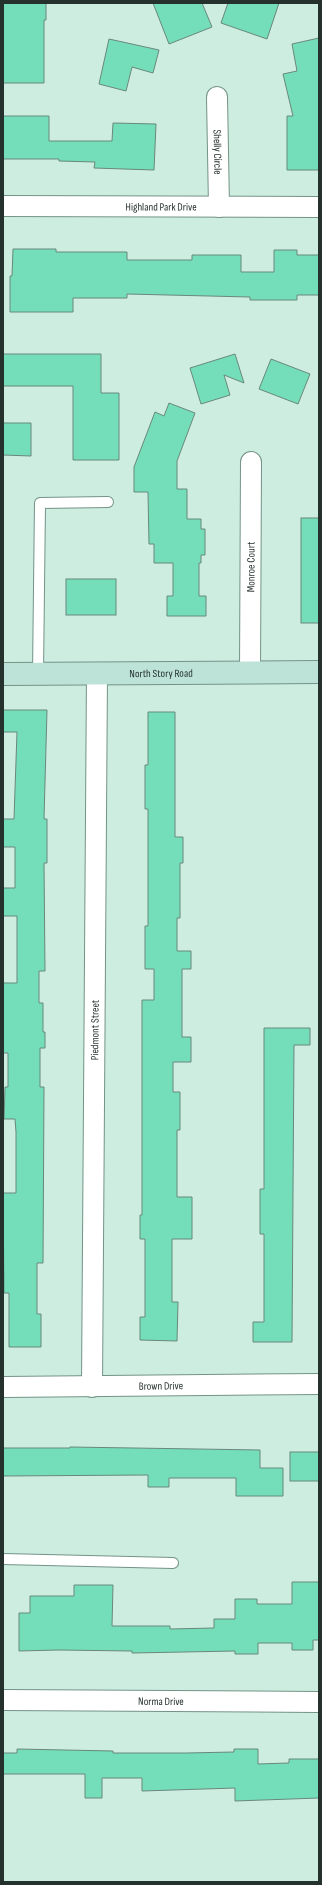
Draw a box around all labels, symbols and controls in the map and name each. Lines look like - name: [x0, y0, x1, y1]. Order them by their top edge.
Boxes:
- street label: Shelly Circle: [211, 129, 224, 175]
- street label: Highland Park Drive: [125, 200, 197, 214]
- street label: Monroe Court: [244, 541, 258, 592]
- street label: North Story Road: [129, 667, 193, 680]
- street label: Piedmont Street: [88, 999, 102, 1060]
- street label: Brown Drive: [139, 1379, 183, 1393]
- street label: Norma Drive: [138, 1695, 184, 1708]

